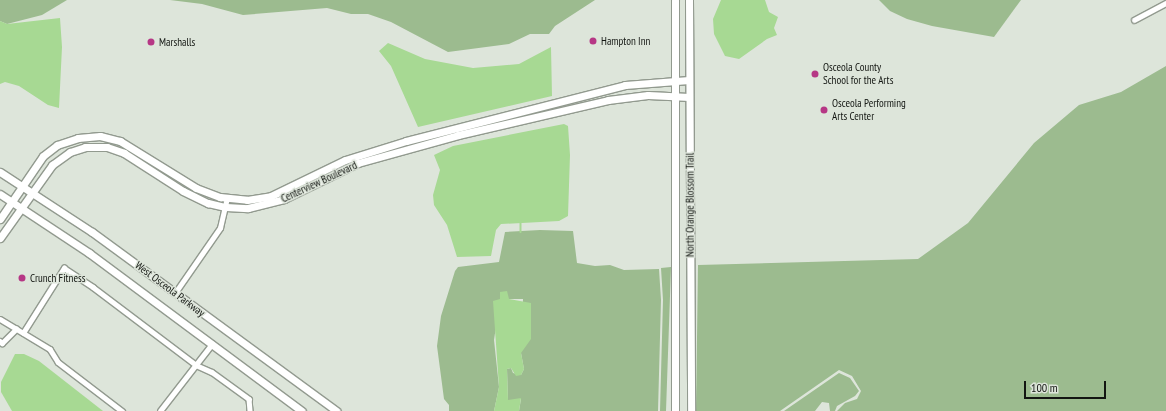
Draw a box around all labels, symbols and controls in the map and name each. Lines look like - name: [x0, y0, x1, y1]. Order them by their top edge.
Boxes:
- place label: Hampton Inn: [601, 34, 650, 48]
- place label: Marshalls: [159, 35, 195, 49]
- marker: Hampton Inn: [588, 36, 598, 46]
- marker: Marshalls: [146, 37, 156, 47]
- place label: Osceola County School for the Arts: [823, 61, 894, 87]
- marker: Osceola County School for the Arts: [810, 69, 820, 79]
- place label: Osceola Performing Arts Center: [832, 97, 906, 123]
- marker: Osceola Performing Arts Center: [819, 105, 829, 115]
- street label: North Orange Blossom Trail: [683, 153, 697, 257]
- street label: Centerview Boulevard: [279, 159, 359, 205]
- street label: West Osceola Parkway: [132, 258, 208, 320]
- place label: Crunch Fitness: [30, 271, 85, 285]
- marker: Crunch Fitness: [17, 273, 27, 283]
- scale bar: [1026, 373, 1108, 399]
- text: 100 m: [1031, 380, 1058, 395]

